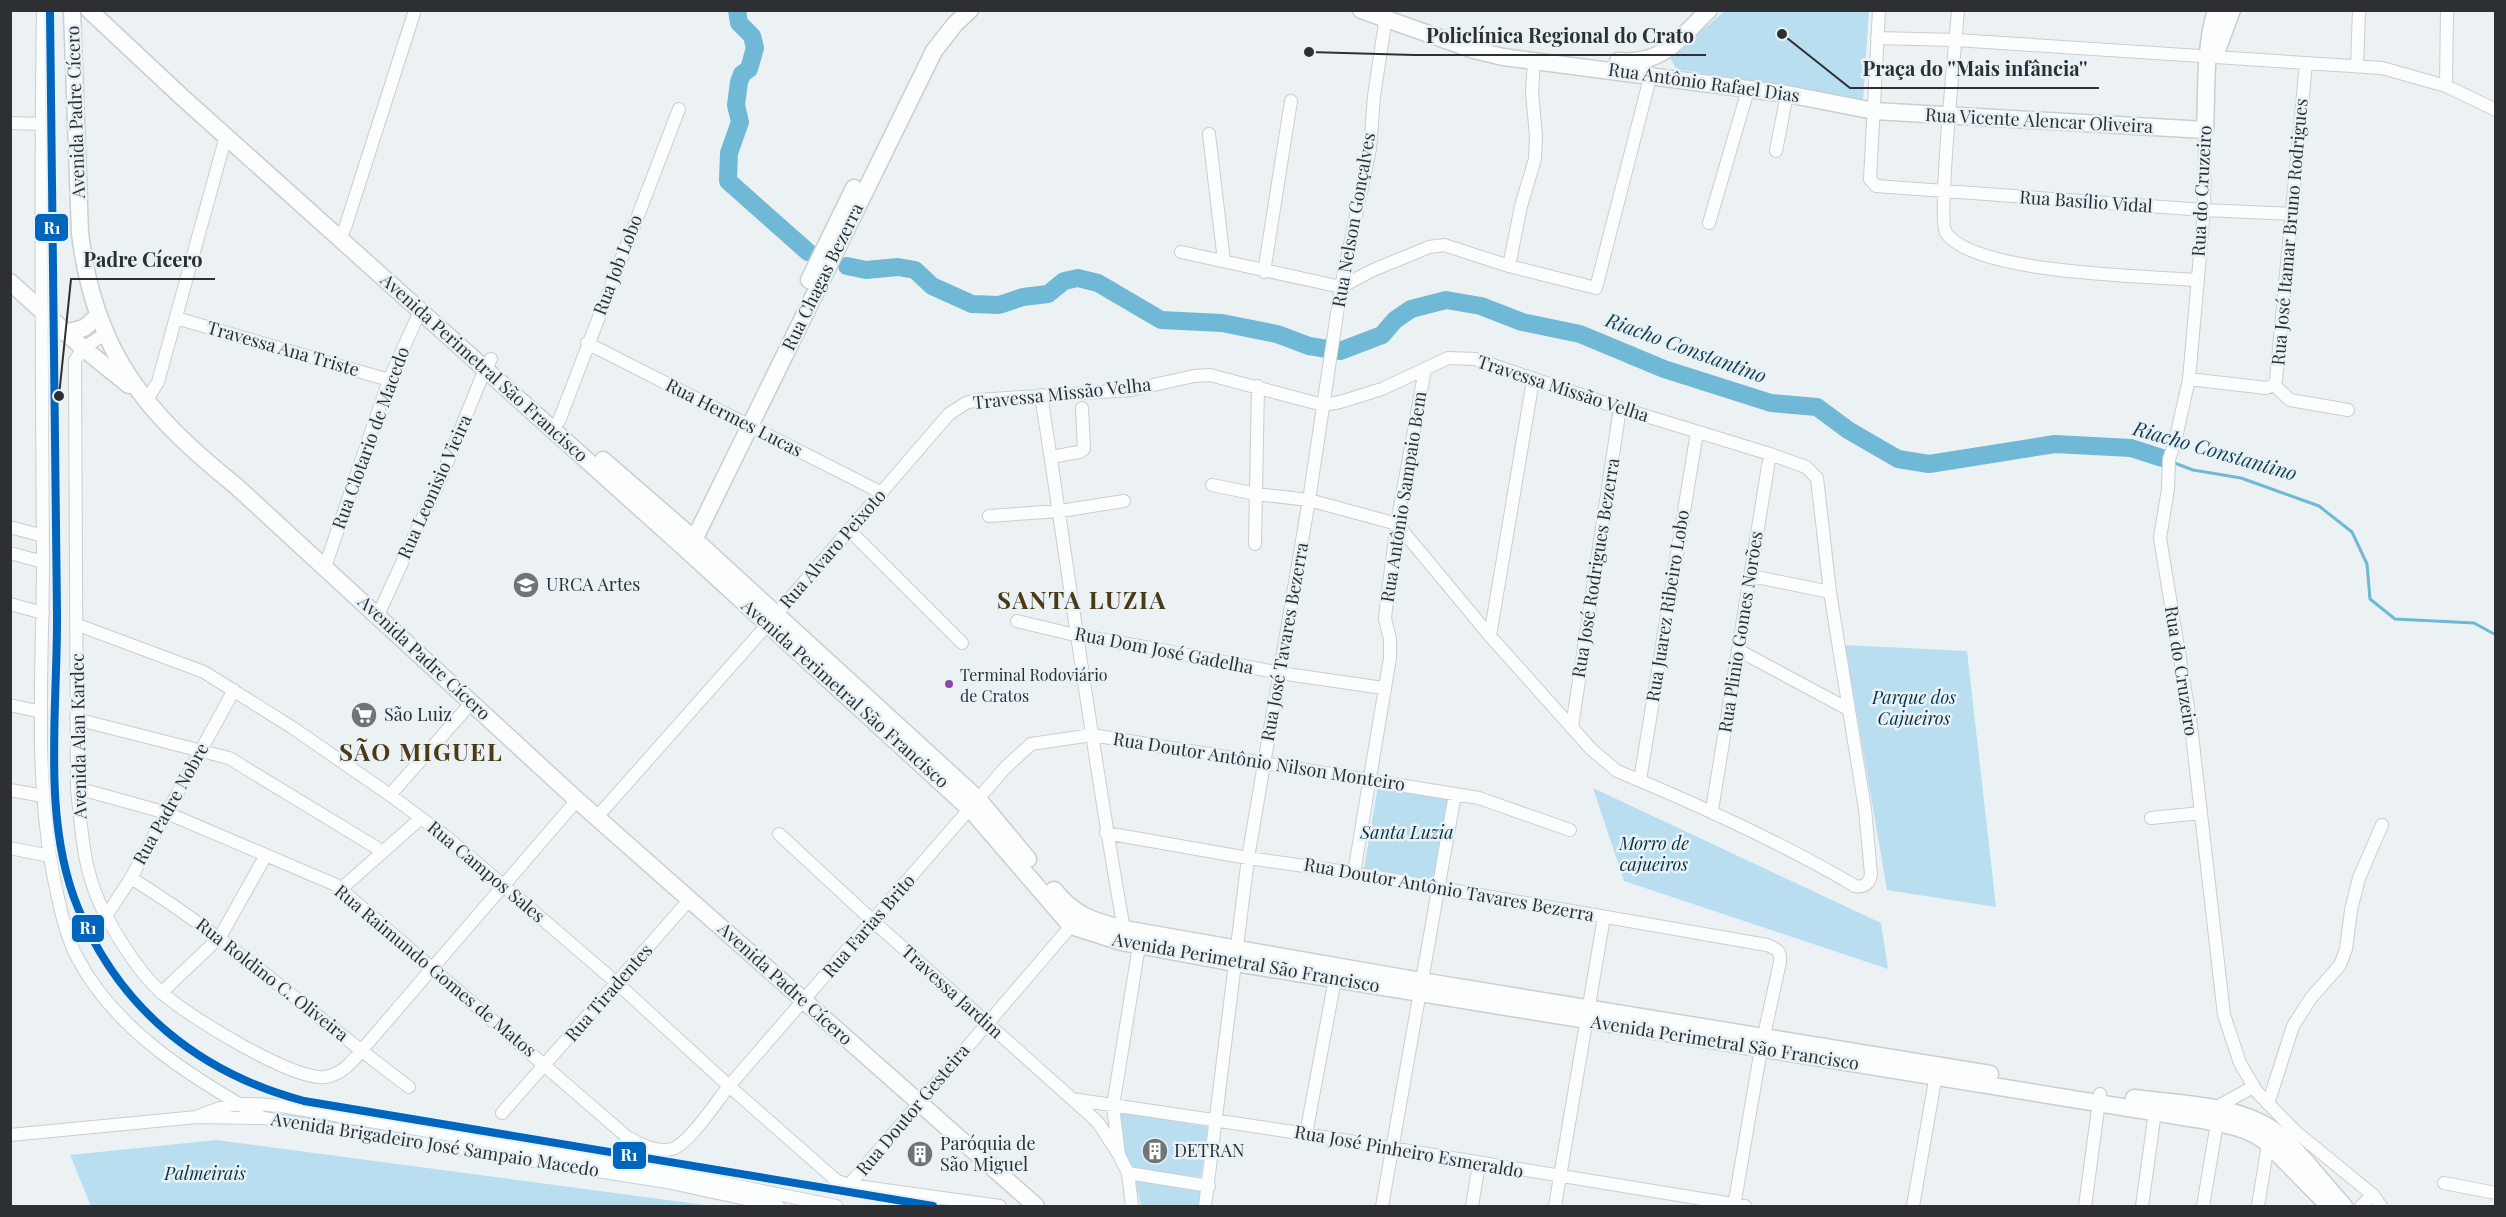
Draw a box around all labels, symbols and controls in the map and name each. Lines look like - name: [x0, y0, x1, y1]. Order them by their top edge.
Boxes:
- callout: Policlínica Regional do Crato: [1414, 17, 1706, 55]
- text: Policlínica Regional do Crato: [1426, 21, 1694, 48]
- street label: Avenida Padre Cícero: [60, 25, 90, 200]
- callout: Praça do ''Mais infância'': [1850, 50, 2099, 88]
- text: Praça do ''Mais infância'': [1863, 54, 2087, 81]
- street label: Rua Antônio Rafael Dias: [1607, 57, 1801, 107]
- street label: Rua José Itamar Bruno Rodrigues: [2265, 97, 2313, 366]
- street label: Rua Vicente Alencar Oliveira: [1924, 102, 2154, 138]
- street label: Rua do Cruzeiro: [2186, 125, 2216, 257]
- street label: Rua Nelson Gonçalves: [1326, 131, 1380, 309]
- street label: Rua Basílio Vidal: [2019, 184, 2154, 218]
- street label: Rua Chagas Bezerra: [776, 199, 868, 354]
- street label: Rua Job Lobo: [587, 211, 647, 318]
- line badge: R1: [34, 213, 69, 242]
- text: R1: [43, 217, 61, 238]
- callout: Padre Cícero: [71, 241, 215, 279]
- text: Padre Cícero: [83, 245, 203, 272]
- street label: Avenida Perimetral São Francisco: [375, 267, 594, 467]
- water label: Riacho Constantino: [1601, 305, 1771, 388]
- street label: Travessa Ana Triste: [204, 315, 362, 381]
- street label: Rua Clotario de Macedo: [326, 343, 414, 532]
- street label: Travessa Missão Velha: [1475, 349, 1652, 427]
- street label: Rua Hermes Lucas: [662, 372, 807, 462]
- street label: Travessa Missão Velha: [972, 372, 1152, 414]
- street label: Rua Antônio Sampaio Bem: [1374, 390, 1432, 604]
- street label: Rua Leonisio Vieira: [392, 411, 477, 562]
- water label: Riacho Constantino: [2129, 413, 2300, 486]
- street label: Rua José Rodrigues Bezerra: [1566, 456, 1624, 679]
- street label: Rua Alvaro Peixoto: [774, 483, 891, 613]
- street label: Rua Juarez Ribeiro Lobo: [1640, 508, 1694, 704]
- street label: Rua Plinio Gomes Norões: [1712, 529, 1768, 734]
- street label: Rua José Tavares Bezerra: [1255, 540, 1313, 743]
- school or university icon: URCA Artes: [511, 570, 541, 600]
- place label: URCA Artes: [546, 572, 640, 596]
- district label: SANTA LUZIA: [997, 583, 1167, 615]
- street label: Avenida Padre Cícero: [353, 589, 496, 725]
- street label: Avenida Perimetral São Francisco: [736, 593, 955, 793]
- street label: Rua do Cruzeiro: [2160, 604, 2204, 738]
- street label: Rua Dom José Gadelha: [1073, 621, 1256, 679]
- street label: Avenida Alan Kardec: [65, 653, 91, 820]
- place label: Terminal Rodoviário de Cratos: [960, 664, 1108, 706]
- marker: Terminal Rodoviário de Cratos: [943, 678, 955, 690]
- park label: Parque dos Cajueiros: [1871, 685, 1956, 730]
- supermarket icon: São Luiz: [349, 700, 379, 730]
- place label: São Luiz: [384, 702, 452, 726]
- street label: Rua Doutor Antônio Nilson Monteiro: [1111, 726, 1407, 796]
- district label: SÃO MIGUEL: [339, 735, 503, 767]
- street label: Rua Padre Nobre: [127, 738, 213, 869]
- street label: Rua Campos Sales: [423, 815, 550, 927]
- park label: Santa Luzia: [1359, 820, 1454, 844]
- park label: Morro de cajueiros: [1618, 831, 1689, 876]
- street label: Rua Doutor Antônio Tavares Bezerra: [1302, 852, 1596, 926]
- street label: Rua Farias Brito: [817, 868, 920, 982]
- street label: Rua Raimundo Gomes de Matos: [330, 879, 542, 1062]
- street label: Rua Roldino C. Oliveira: [191, 912, 354, 1046]
- line badge: R1: [71, 914, 105, 943]
- street label: Avenida Padre Cícero: [713, 916, 858, 1050]
- text: R1: [79, 917, 97, 938]
- street label: Avenida Perimetral São Francisco: [1110, 926, 1382, 997]
- street label: Rua Tiradentes: [559, 938, 657, 1046]
- street label: Travessa Jardim: [897, 939, 1009, 1043]
- street label: Avenida Perimetral São Francisco: [1588, 1009, 1861, 1075]
- street label: Rua Doutor Gesteira: [850, 1039, 974, 1180]
- street label: Avenida Brigadeiro José Sampaio Macedo: [268, 1106, 601, 1182]
- street label: Rua José Pinheiro Esmeraldo: [1293, 1119, 1526, 1183]
- place label: Paróquia de São Miguel: [940, 1131, 1036, 1176]
- building icon: DETRAN: [1140, 1136, 1170, 1166]
- place label: DETRAN: [1174, 1138, 1245, 1162]
- building icon: Paróquia de São Miguel: [905, 1139, 935, 1169]
- line badge: R1: [612, 1141, 647, 1170]
- text: R1: [620, 1144, 638, 1165]
- park label: Palmeirais: [163, 1161, 246, 1185]

